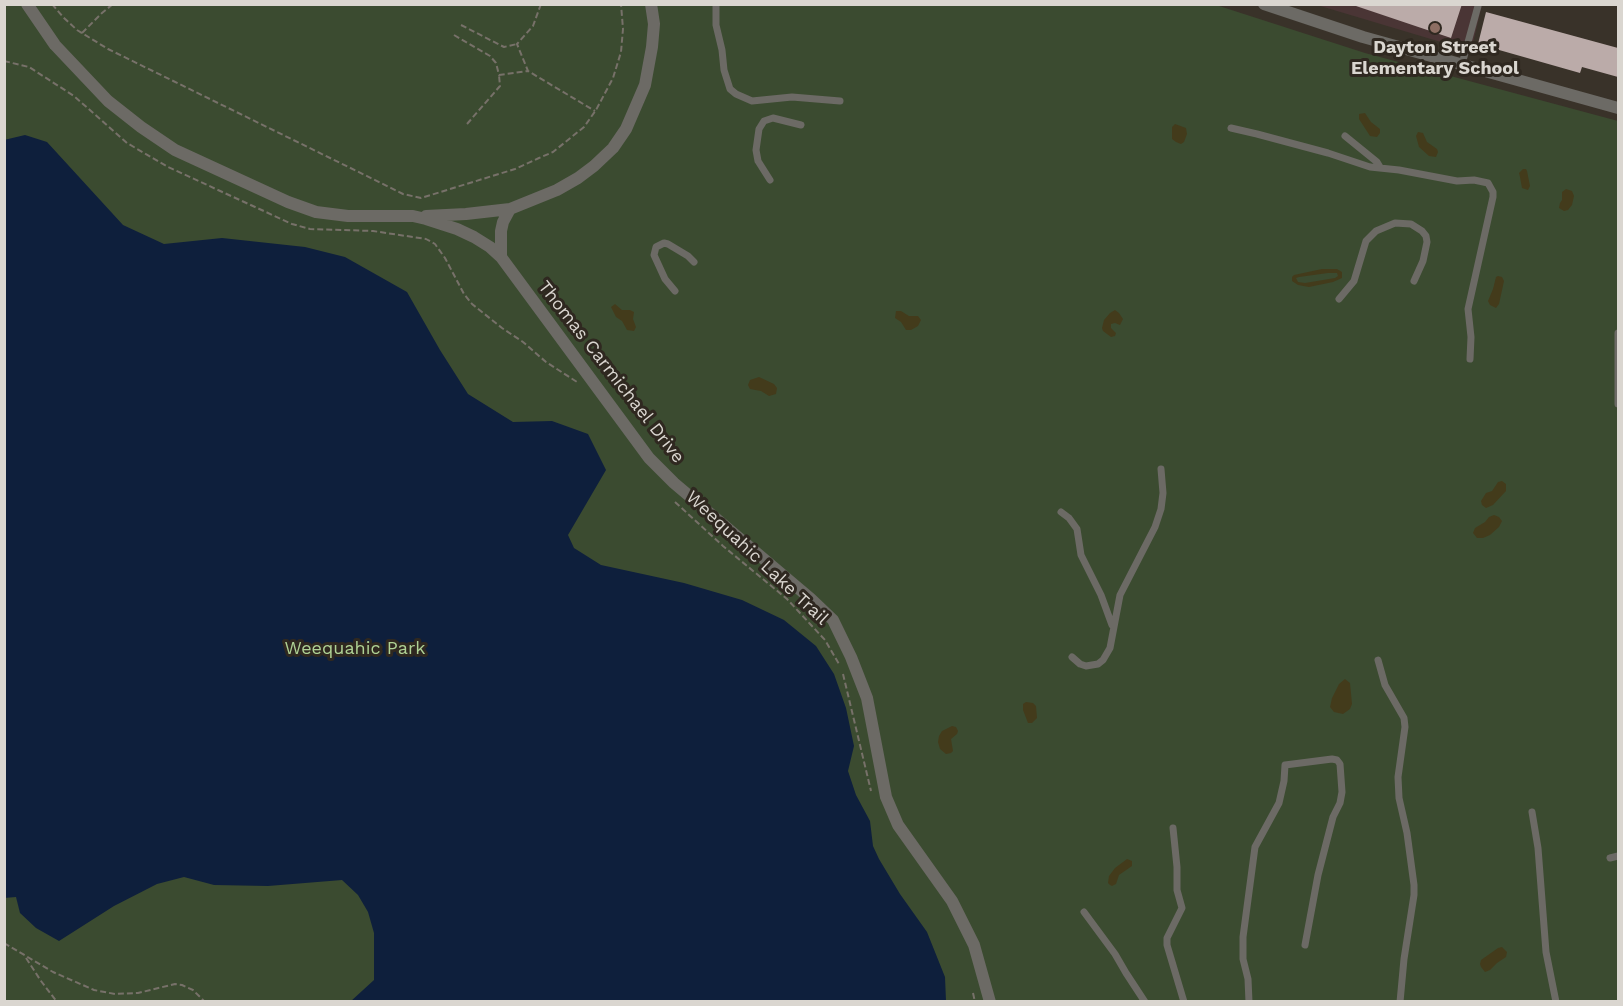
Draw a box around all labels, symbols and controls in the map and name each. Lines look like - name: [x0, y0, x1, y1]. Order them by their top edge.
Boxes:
- marker: Dayton Street Elementary School: [1428, 21, 1442, 35]
- place label: Dayton Street Elementary School: [1351, 37, 1519, 80]
- street label: Thomas Carmichael Drive: [533, 277, 689, 467]
- street label: Weequahic Lake Trail: [681, 486, 833, 630]
- park label: Weequahic Park: [285, 638, 425, 660]

